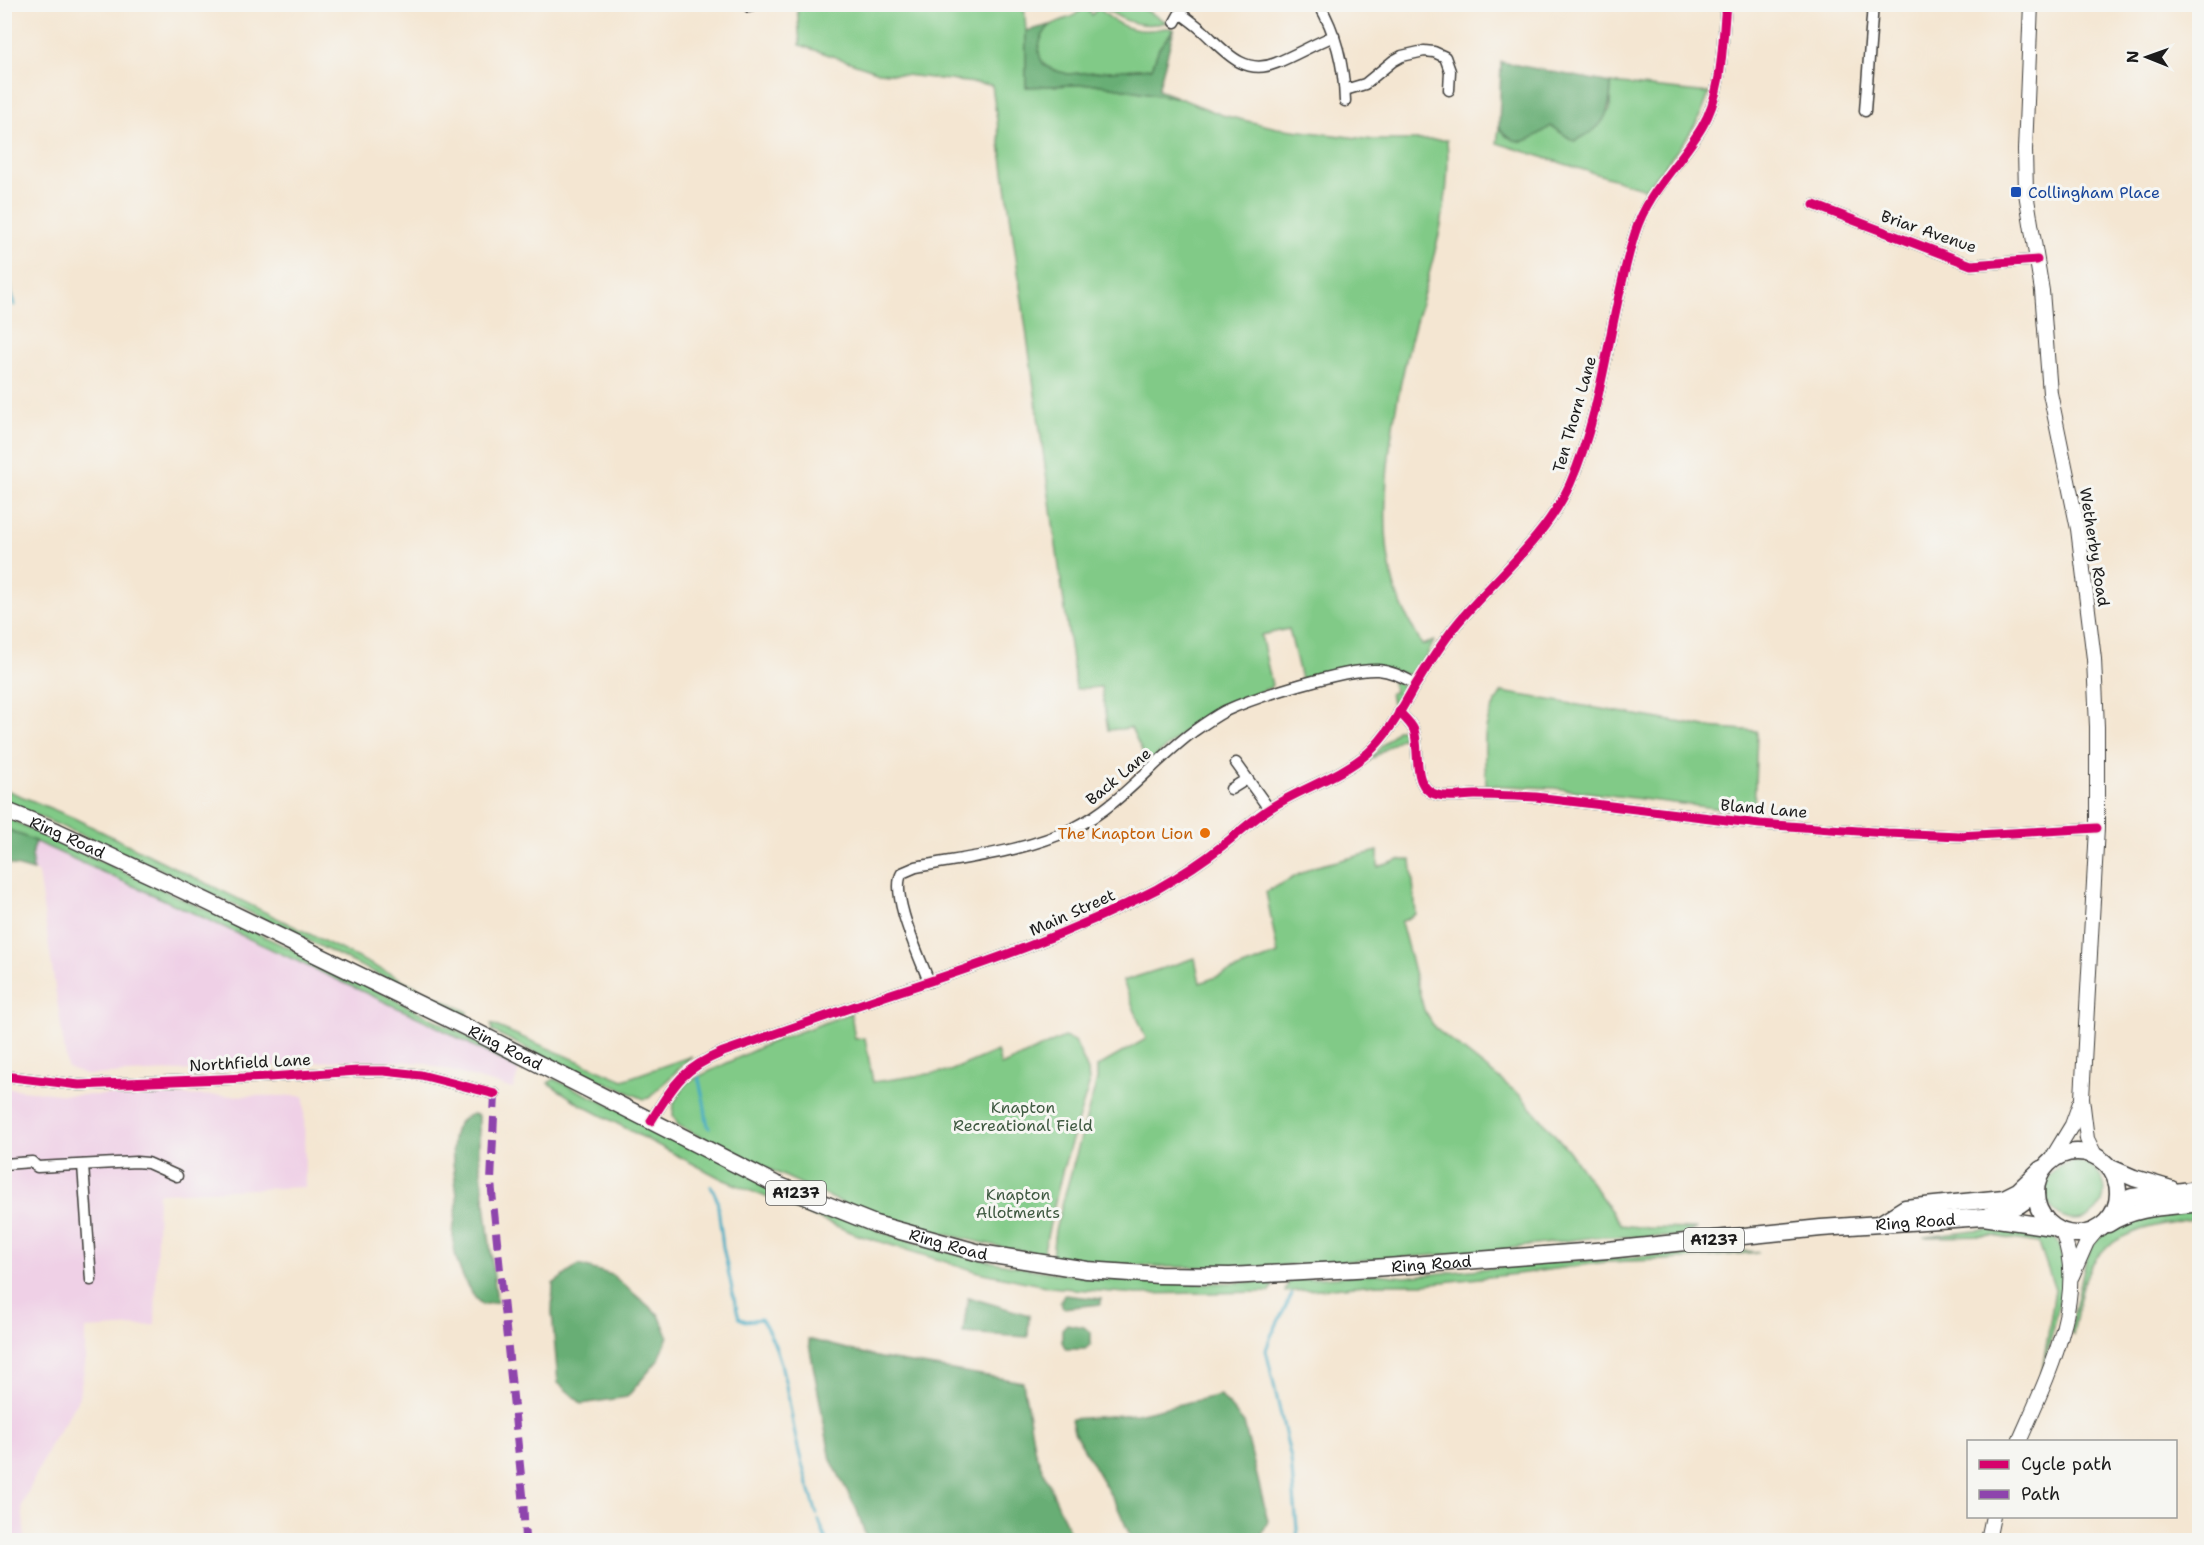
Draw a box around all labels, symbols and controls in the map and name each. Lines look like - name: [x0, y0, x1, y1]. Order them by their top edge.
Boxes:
- north arrow: [2117, 27, 2177, 87]
- text: N: [2122, 50, 2143, 63]
- place label: Collingham Place: [2028, 182, 2160, 203]
- marker: Collingham Place: [2009, 185, 2023, 199]
- street label: Briar Avenue: [1878, 205, 1979, 258]
- street label: Ten Thorn Lane: [1548, 354, 1601, 475]
- street label: Wetherby Road: [2075, 486, 2114, 608]
- street label: Back Lane: [1081, 743, 1155, 810]
- street label: Bland Lane: [1720, 794, 1808, 823]
- street label: Ring Road: [27, 812, 108, 863]
- place label: The Knapton Lion: [1057, 823, 1193, 844]
- marker: The Knapton Lion: [1198, 826, 1212, 840]
- street label: Main Street: [1026, 884, 1118, 941]
- street label: Ring Road: [465, 1020, 546, 1075]
- street label: Northfield Lane: [189, 1049, 312, 1076]
- park label: Knapton Recreational Field: [953, 1097, 1093, 1136]
- road number: A1237: [766, 1181, 826, 1205]
- park label: Knapton Allotments: [976, 1184, 1060, 1223]
- street label: Ring Road: [1875, 1209, 1956, 1235]
- street label: Ring Road: [907, 1224, 989, 1265]
- road number: A1237: [1684, 1228, 1744, 1252]
- street label: Ring Road: [1390, 1250, 1472, 1278]
- legend: [1967, 1440, 2177, 1518]
- text: Cycle path: [2021, 1452, 2112, 1476]
- text: Path: [2021, 1482, 2060, 1506]

